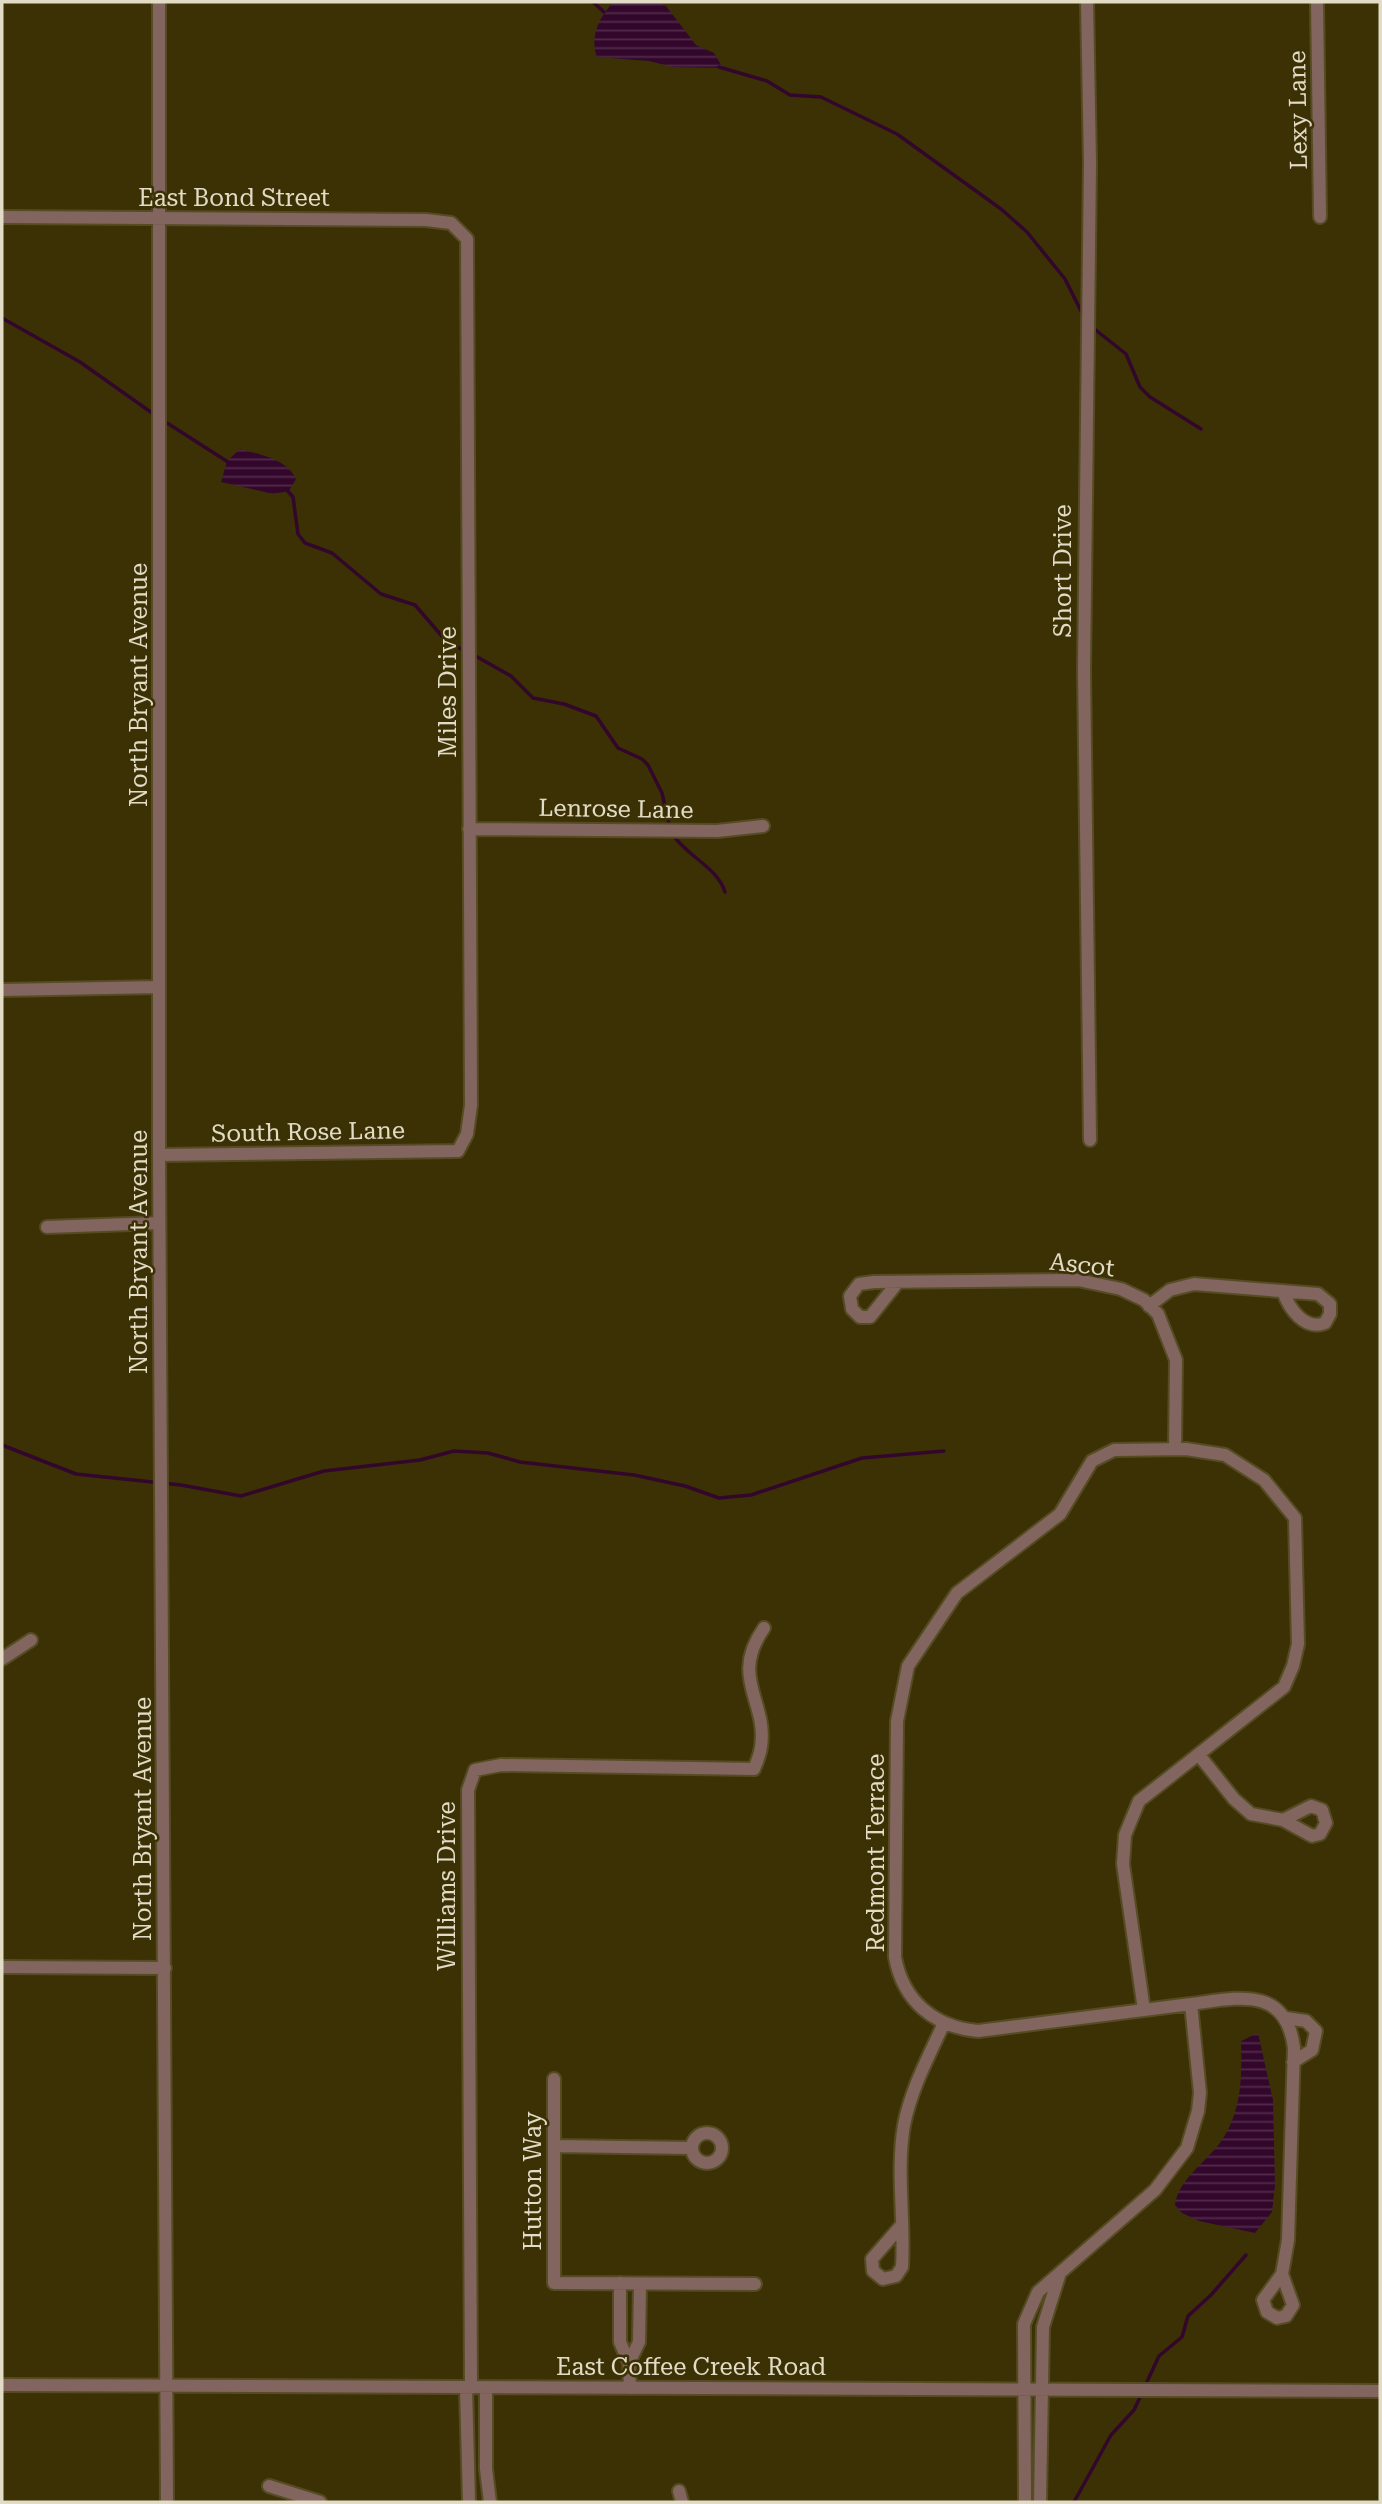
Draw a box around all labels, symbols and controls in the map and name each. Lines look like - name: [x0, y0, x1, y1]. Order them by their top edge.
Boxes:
- street label: Lexy Lane: [1283, 50, 1313, 170]
- street label: East Bond Street: [138, 184, 330, 212]
- street label: Short Drive: [1049, 504, 1077, 638]
- street label: North Bryant Avenue: [125, 563, 153, 807]
- street label: Miles Drive: [434, 626, 462, 758]
- street label: Lenrose Lane: [538, 794, 694, 824]
- street label: South Rose Lane: [211, 1116, 405, 1148]
- street label: North Bryant Avenue: [125, 1130, 153, 1374]
- street label: Ascot: [1048, 1248, 1116, 1282]
- street label: North Bryant Avenue: [129, 1697, 157, 1941]
- street label: Redmont Terrace: [862, 1754, 890, 1952]
- street label: Williams Drive: [433, 1801, 461, 1971]
- street label: Hutton Way: [519, 2111, 547, 2250]
- street label: East Coffee Creek Road: [556, 2353, 826, 2381]

